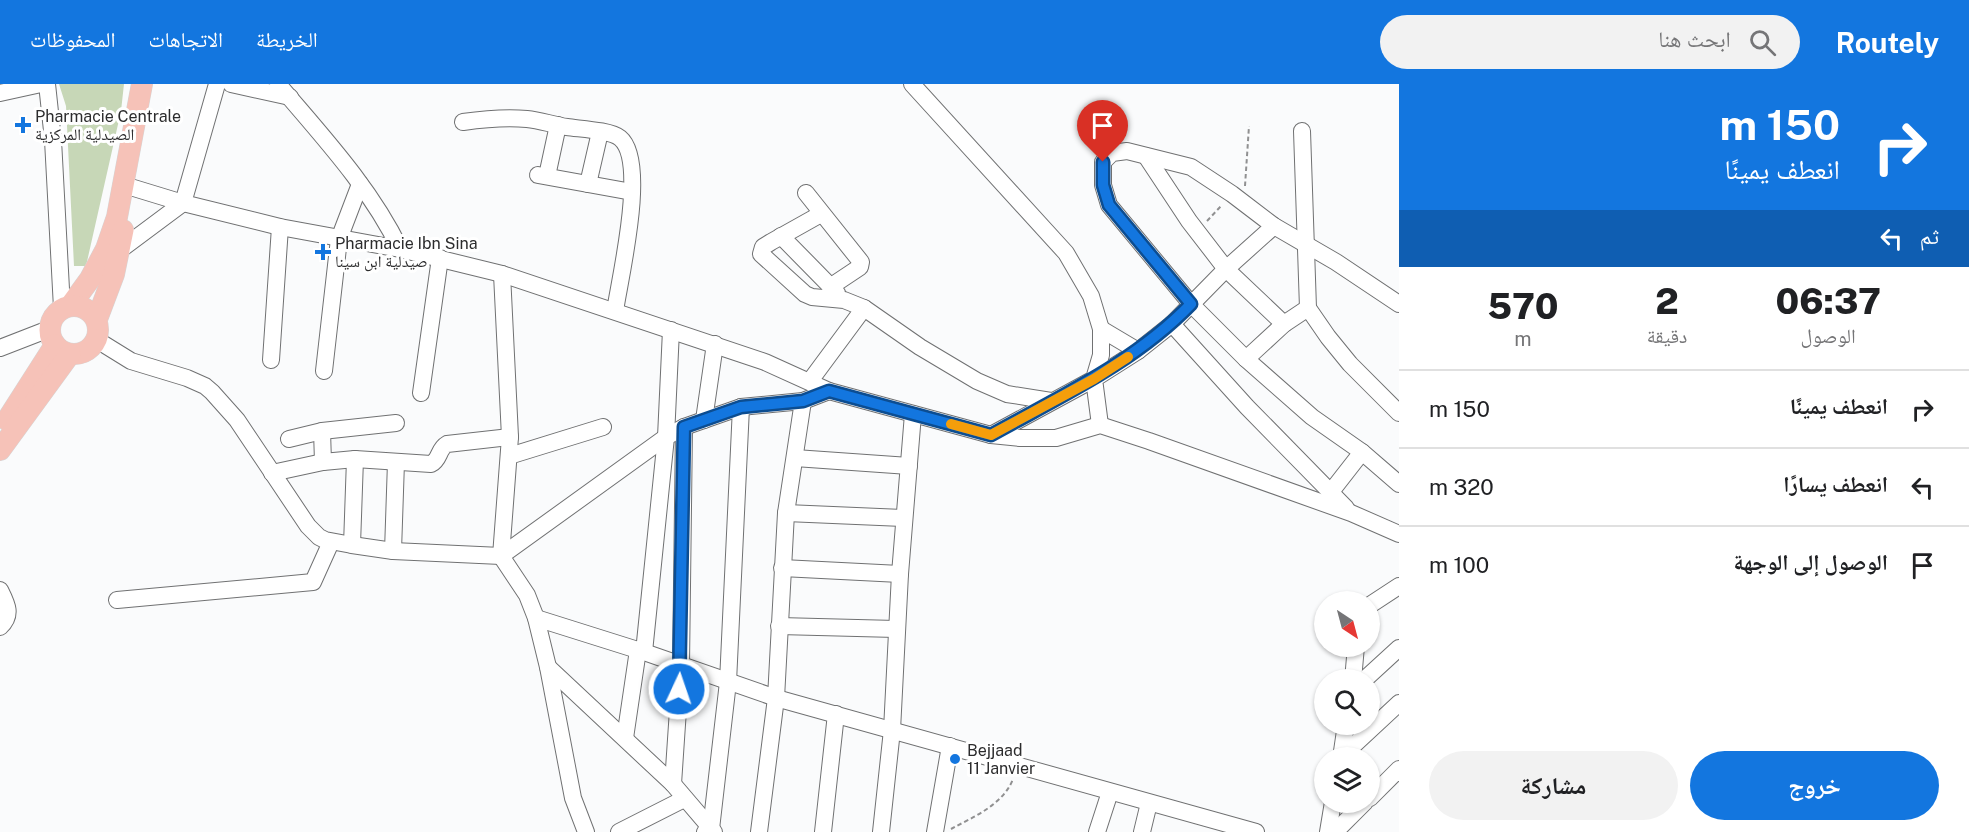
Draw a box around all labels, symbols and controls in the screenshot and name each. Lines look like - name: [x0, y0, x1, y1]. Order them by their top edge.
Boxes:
- search box: [1380, 15, 1800, 69]
- text: ابحث هنا: [1658, 26, 1731, 52]
- icon: search: [1746, 26, 1779, 59]
- text: Routely: [1836, 26, 1939, 59]
- text: المحفوظات: [30, 27, 115, 52]
- text: الاتجاهات: [148, 27, 223, 52]
- text: الخريطة: [256, 27, 318, 52]
- pin: [1077, 100, 1128, 162]
- text: 150 m: [1719, 100, 1840, 149]
- place label: Pharmacie Centrale الصيدلية المركزية: [35, 107, 181, 144]
- icon: right: [1861, 108, 1939, 186]
- icon: arrive: [1086, 109, 1119, 142]
- marker: Pharmacie Centrale الصيدلية المركزية: [16, 118, 30, 132]
- text: انعطف يمينًا: [1725, 153, 1840, 185]
- icon: left: [1875, 222, 1908, 255]
- text: ثم: [1920, 223, 1939, 249]
- place label: Pharmacie Ibn Sina صيدلية ابن سينا: [335, 234, 478, 272]
- marker: Pharmacie Ibn Sina صيدلية ابن سينا: [316, 245, 330, 259]
- text: 2: [1655, 280, 1679, 322]
- text: 06:37: [1775, 280, 1881, 322]
- text: 570: [1487, 285, 1559, 327]
- text: دقيقة: [1647, 324, 1687, 348]
- text: الوصول: [1800, 324, 1856, 348]
- text: m: [1514, 327, 1531, 351]
- text: انعطف يمينًا: [1790, 393, 1888, 419]
- icon: right: [1906, 393, 1939, 426]
- text: 150 m: [1429, 396, 1490, 422]
- text: انعطف يسارًا: [1783, 471, 1888, 497]
- icon: left: [1906, 471, 1939, 504]
- text: 320 m: [1429, 474, 1494, 500]
- text: الوصول إلى الوجهة: [1733, 549, 1888, 575]
- icon: arrive: [1906, 549, 1939, 582]
- text: 100 m: [1429, 552, 1489, 578]
- north arrow: [1314, 591, 1380, 657]
- map controls: [1314, 591, 1380, 813]
- position arrow: [647, 657, 711, 721]
- button: search: [1314, 669, 1380, 735]
- place label: Bejjaad 11 Janvier: [967, 741, 1035, 778]
- button: layers: [1314, 747, 1380, 813]
- button: مشاركة: [1429, 751, 1678, 820]
- button: خروج: [1690, 751, 1939, 820]
- marker: Bejjaad 11 Janvier: [948, 752, 962, 766]

